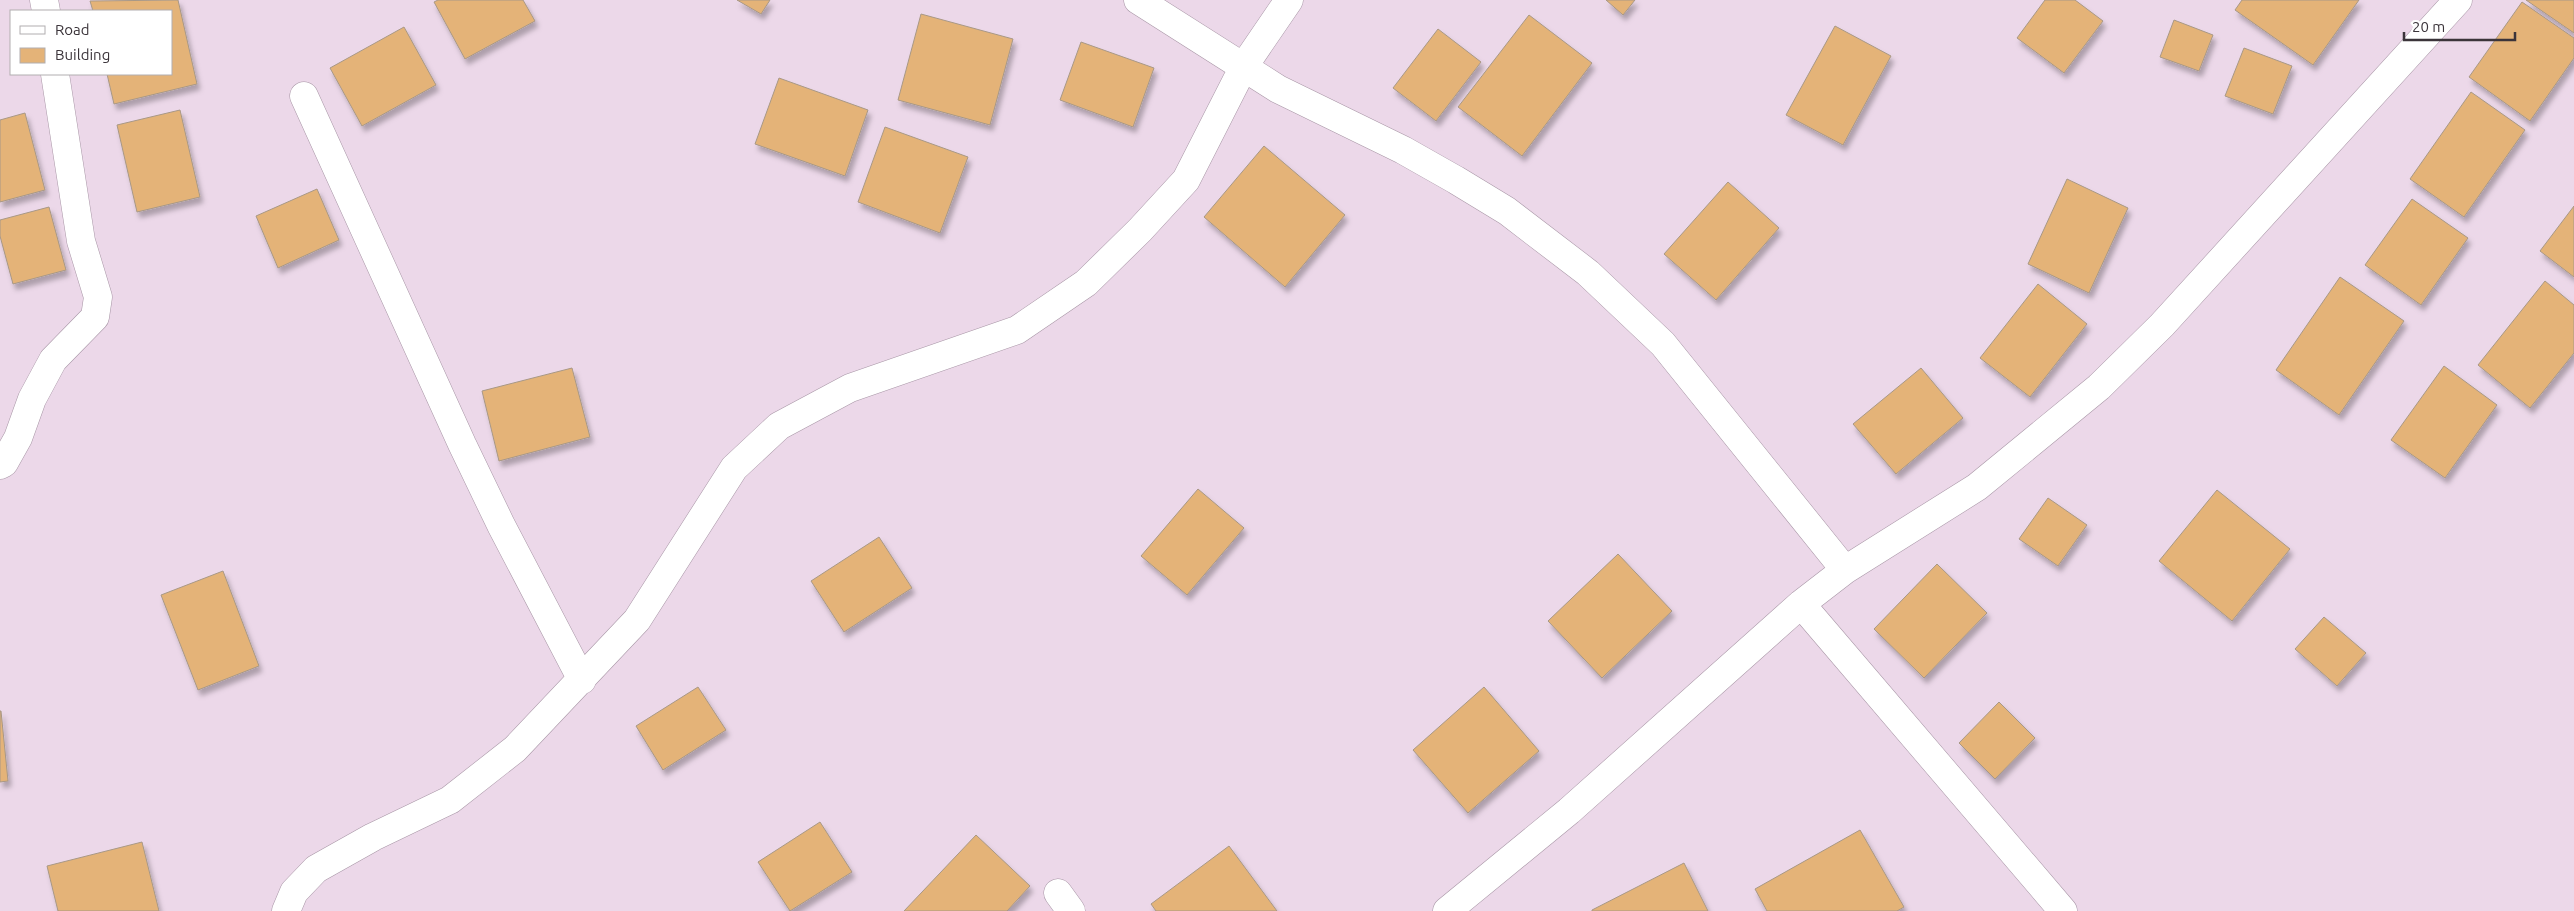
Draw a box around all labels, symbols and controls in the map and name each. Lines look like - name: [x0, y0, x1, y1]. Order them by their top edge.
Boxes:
- legend: [10, 10, 172, 75]
- scale bar: [2404, 10, 2515, 42]
- text: 20 m: [2412, 18, 2445, 35]
- text: Road: [55, 21, 90, 38]
- text: Building: [55, 46, 110, 63]

